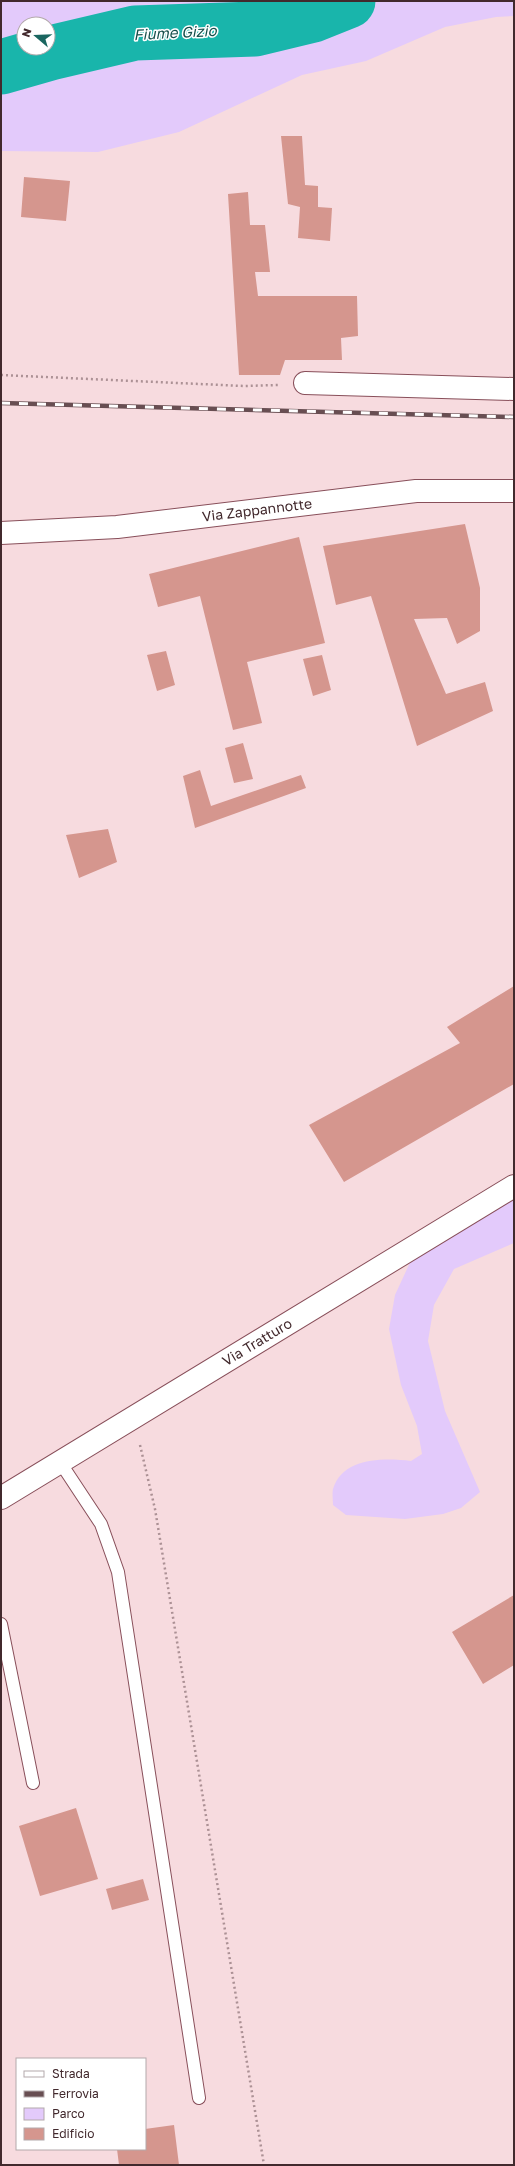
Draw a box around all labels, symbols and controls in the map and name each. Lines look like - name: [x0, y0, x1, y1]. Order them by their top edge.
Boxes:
- north arrow: [16, 16, 56, 56]
- water label: Fiume Gizio: [133, 21, 218, 43]
- text: N: [19, 27, 34, 39]
- street label: Via Zappannotte: [201, 494, 313, 525]
- street label: Via Tratturo: [219, 1314, 295, 1369]
- legend: [16, 2058, 146, 2150]
- text: Strada: [52, 2066, 90, 2081]
- text: Ferrovia: [52, 2086, 99, 2101]
- text: Parco: [52, 2106, 85, 2121]
- text: Edificio: [52, 2126, 94, 2141]

